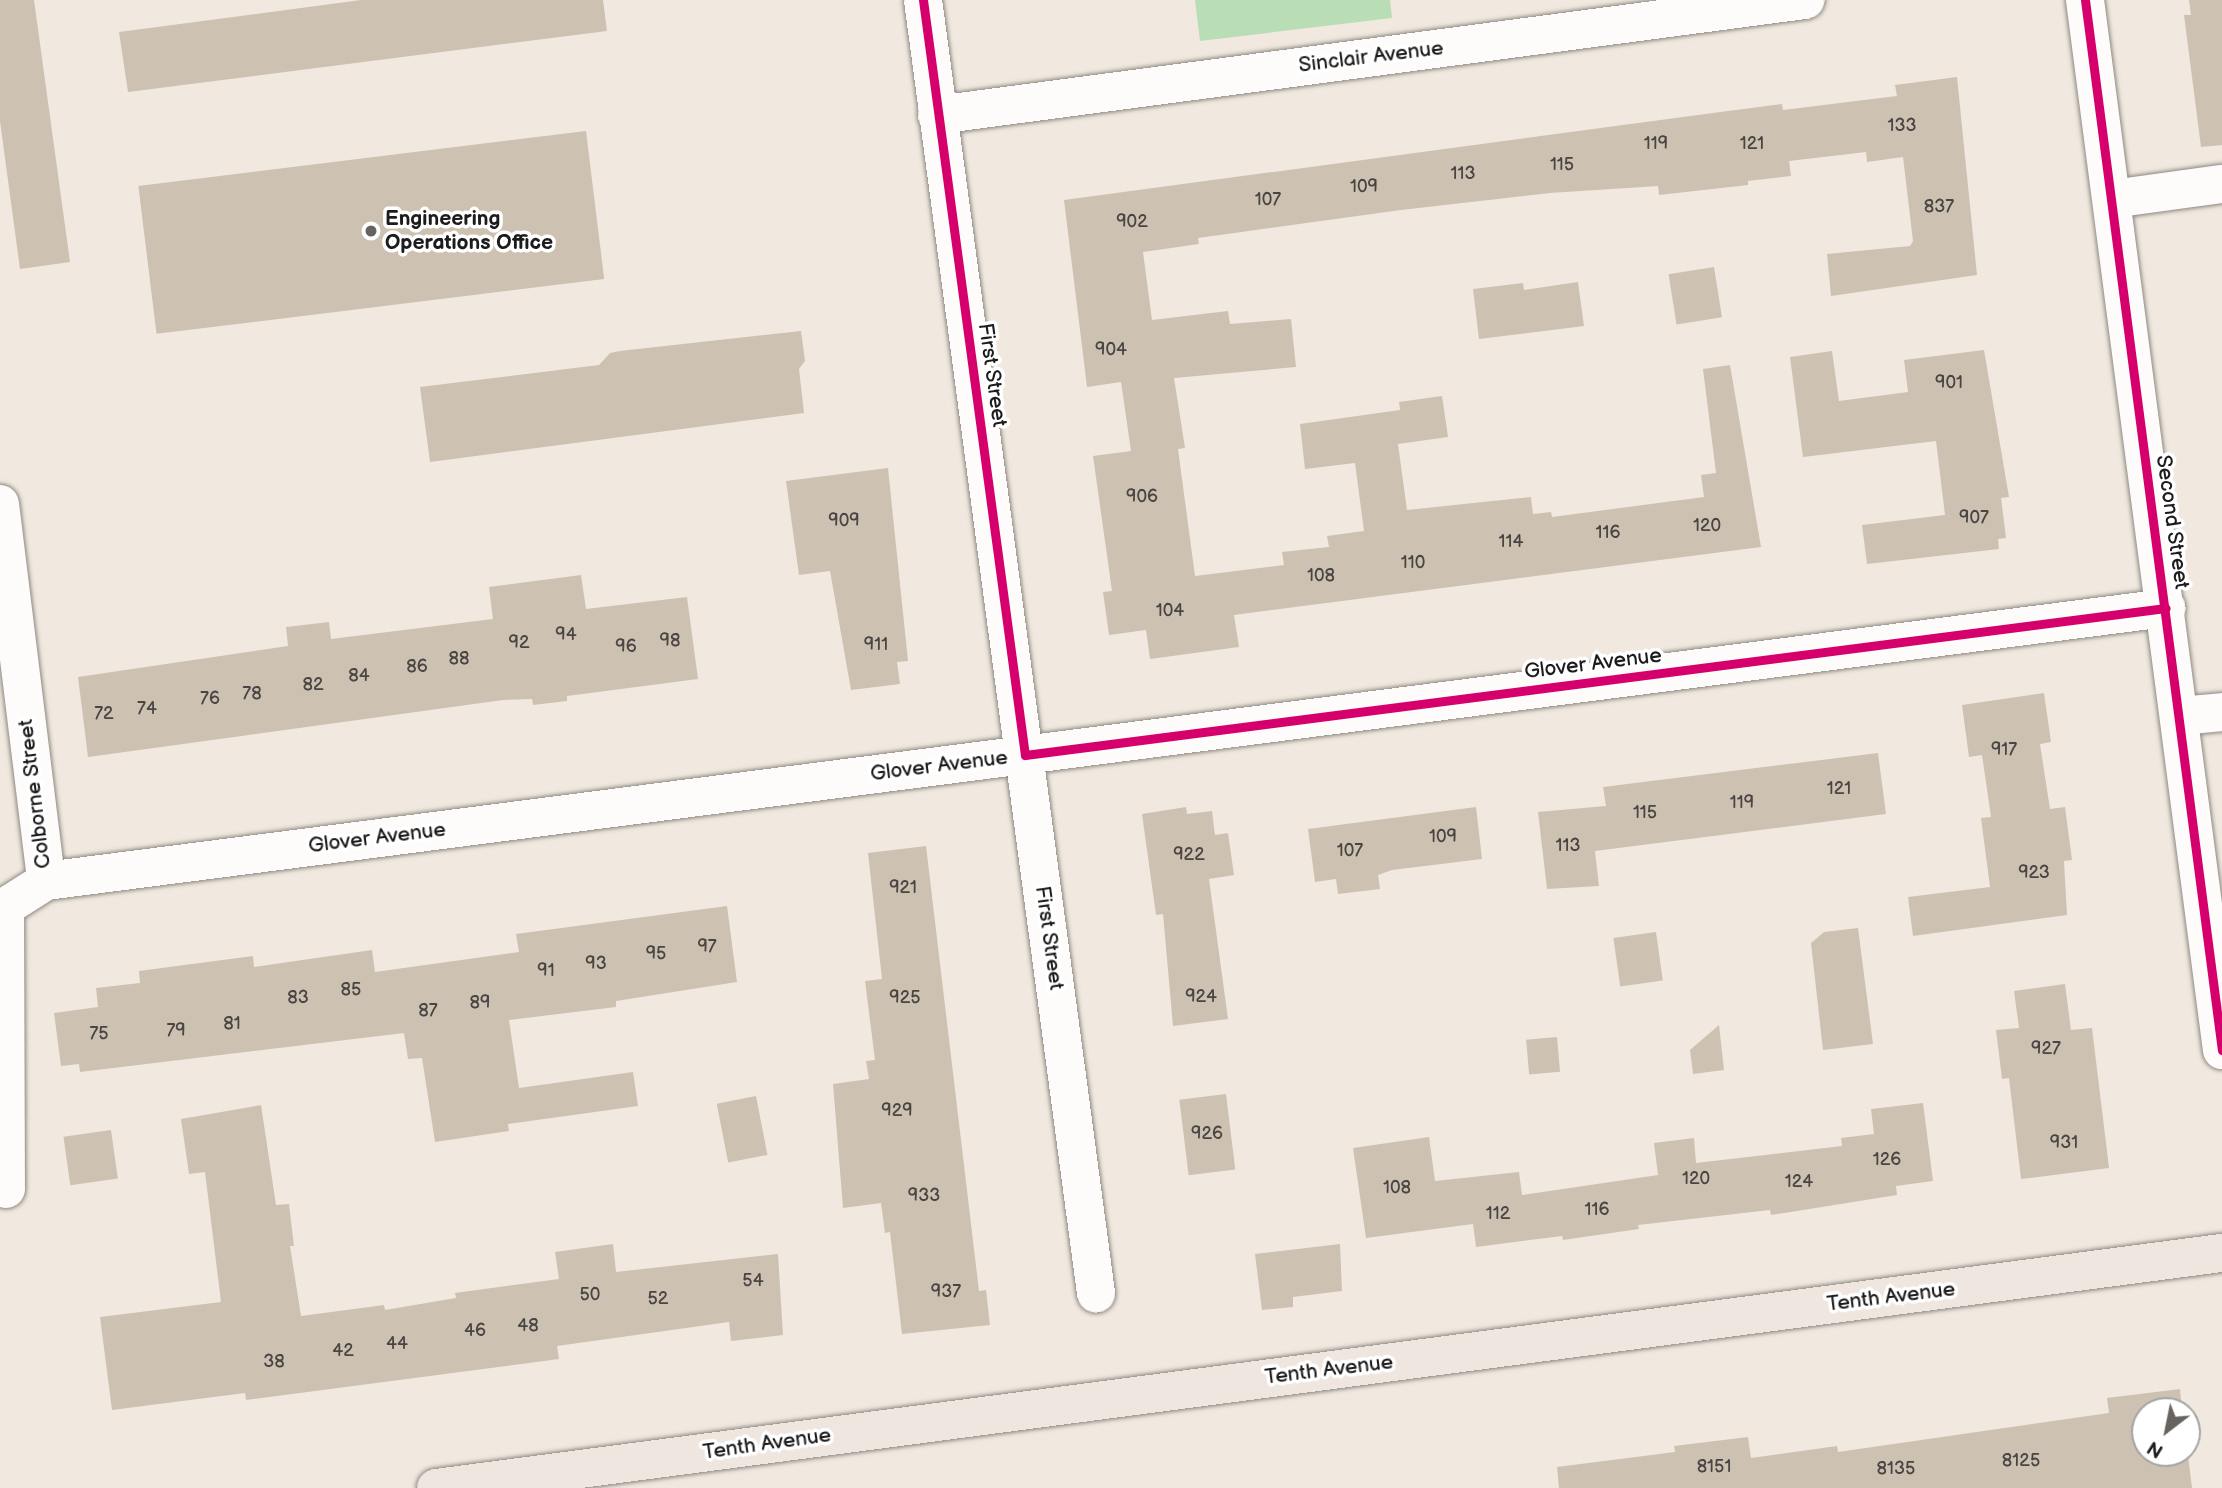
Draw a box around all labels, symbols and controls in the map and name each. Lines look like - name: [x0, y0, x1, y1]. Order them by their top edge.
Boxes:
- street label: Sinclair Avenue: [1297, 36, 1445, 78]
- house number: 133: [1887, 115, 1917, 137]
- house number: 119: [1644, 133, 1668, 155]
- house number: 121: [1740, 133, 1764, 155]
- house number: 115: [1550, 154, 1574, 176]
- house number: 113: [1450, 163, 1476, 185]
- house number: 109: [1350, 176, 1378, 198]
- house number: 107: [1255, 189, 1281, 211]
- house number: 837: [1924, 196, 1954, 218]
- place label: Engineering Operations Office: [385, 206, 553, 256]
- house number: 902: [1116, 211, 1148, 233]
- marker: Engineering Operations Office: [363, 223, 379, 239]
- street label: First Street: [972, 321, 1012, 429]
- house number: 904: [1095, 339, 1127, 361]
- house number: 901: [1935, 372, 1963, 394]
- street label: Second Street: [2150, 453, 2194, 591]
- house number: 906: [1126, 486, 1158, 508]
- house number: 907: [1959, 507, 1989, 529]
- house number: 909: [828, 510, 860, 532]
- house number: 120: [1693, 515, 1721, 537]
- house number: 116: [1596, 522, 1620, 544]
- house number: 114: [1499, 531, 1523, 553]
- house number: 110: [1401, 552, 1425, 574]
- house number: 108: [1307, 565, 1335, 587]
- house number: 104: [1156, 600, 1184, 622]
- house number: 94: [555, 624, 577, 646]
- house number: 98: [660, 630, 680, 652]
- house number: 92: [508, 632, 530, 654]
- house number: 911: [864, 634, 888, 656]
- house number: 96: [615, 636, 637, 658]
- street label: Glover Avenue: [1523, 643, 1663, 685]
- house number: 88: [449, 648, 469, 670]
- house number: 86: [406, 656, 428, 678]
- house number: 84: [348, 665, 370, 687]
- house number: 82: [302, 674, 324, 696]
- house number: 78: [242, 683, 262, 705]
- house number: 76: [200, 688, 220, 710]
- house number: 74: [137, 698, 157, 720]
- house number: 72: [94, 703, 114, 725]
- street label: Colborne Street: [13, 718, 57, 870]
- house number: 917: [1991, 739, 2017, 761]
- street label: Glover Avenue: [869, 745, 1009, 787]
- house number: 121: [1827, 778, 1851, 800]
- house number: 119: [1730, 792, 1754, 814]
- house number: 115: [1633, 802, 1657, 824]
- street label: Glover Avenue: [307, 817, 447, 859]
- house number: 109: [1429, 826, 1457, 848]
- house number: 113: [1555, 835, 1581, 857]
- house number: 107: [1337, 840, 1363, 862]
- house number: 922: [1173, 844, 1205, 866]
- house number: 923: [2018, 862, 2050, 884]
- house number: 921: [889, 877, 917, 899]
- street label: First Street: [1029, 884, 1069, 992]
- house number: 97: [697, 936, 717, 958]
- house number: 95: [646, 943, 666, 965]
- house number: 93: [585, 953, 607, 975]
- house number: 91: [537, 960, 555, 982]
- house number: 85: [341, 979, 361, 1001]
- house number: 924: [1185, 986, 1217, 1008]
- house number: 83: [287, 987, 309, 1009]
- house number: 925: [889, 987, 921, 1009]
- house number: 89: [470, 992, 490, 1014]
- house number: 87: [418, 1000, 438, 1022]
- house number: 81: [223, 1013, 241, 1035]
- house number: 79: [166, 1020, 186, 1042]
- house number: 75: [89, 1023, 109, 1045]
- house number: 927: [2031, 1038, 2061, 1060]
- house number: 929: [881, 1100, 913, 1122]
- house number: 926: [1191, 1123, 1223, 1145]
- house number: 931: [2050, 1132, 2078, 1154]
- house number: 126: [1873, 1149, 1901, 1171]
- house number: 120: [1682, 1168, 1710, 1190]
- house number: 124: [1785, 1171, 1813, 1193]
- house number: 108: [1383, 1177, 1411, 1199]
- house number: 933: [908, 1185, 940, 1207]
- house number: 116: [1585, 1199, 1609, 1221]
- house number: 112: [1486, 1203, 1510, 1225]
- house number: 54: [742, 1270, 764, 1292]
- street label: Tenth Avenue: [1825, 1277, 1957, 1317]
- house number: 937: [931, 1281, 961, 1303]
- house number: 50: [580, 1284, 600, 1306]
- house number: 52: [648, 1288, 668, 1310]
- house number: 48: [517, 1315, 539, 1337]
- house number: 46: [464, 1320, 486, 1342]
- house number: 44: [386, 1333, 408, 1355]
- house number: 42: [332, 1340, 354, 1362]
- street label: Tenth Avenue: [1263, 1350, 1395, 1390]
- house number: 38: [263, 1351, 285, 1373]
- north arrow: [2131, 1397, 2201, 1467]
- street label: Tenth Avenue: [701, 1423, 833, 1465]
- text: N: [2144, 1435, 2168, 1462]
- house number: 8125: [2002, 1450, 2040, 1472]
- house number: 8151: [1697, 1456, 1731, 1478]
- house number: 8135: [1877, 1458, 1915, 1480]

